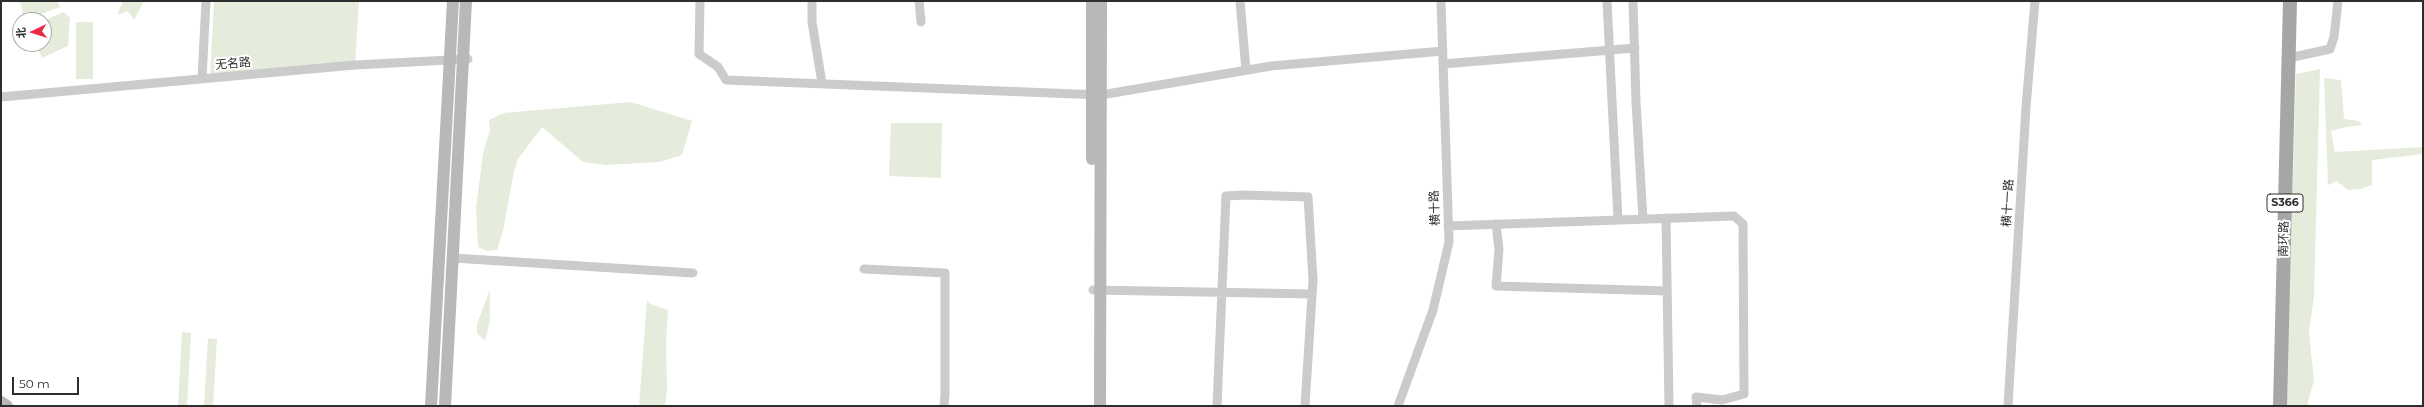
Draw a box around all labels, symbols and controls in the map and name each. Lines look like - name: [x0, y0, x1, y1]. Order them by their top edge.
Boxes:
- north arrow: [12, 12, 52, 52]
- text: 北: [14, 27, 28, 39]
- street label: 无名路: [214, 55, 252, 73]
- street label: 横十一路: [2000, 179, 2016, 227]
- street label: 横十路: [1427, 190, 1443, 226]
- road number: S366: [2267, 194, 2303, 212]
- street label: 南环路: [2276, 221, 2292, 257]
- scale bar: [14, 369, 81, 395]
- text: 50 m: [19, 376, 50, 391]

